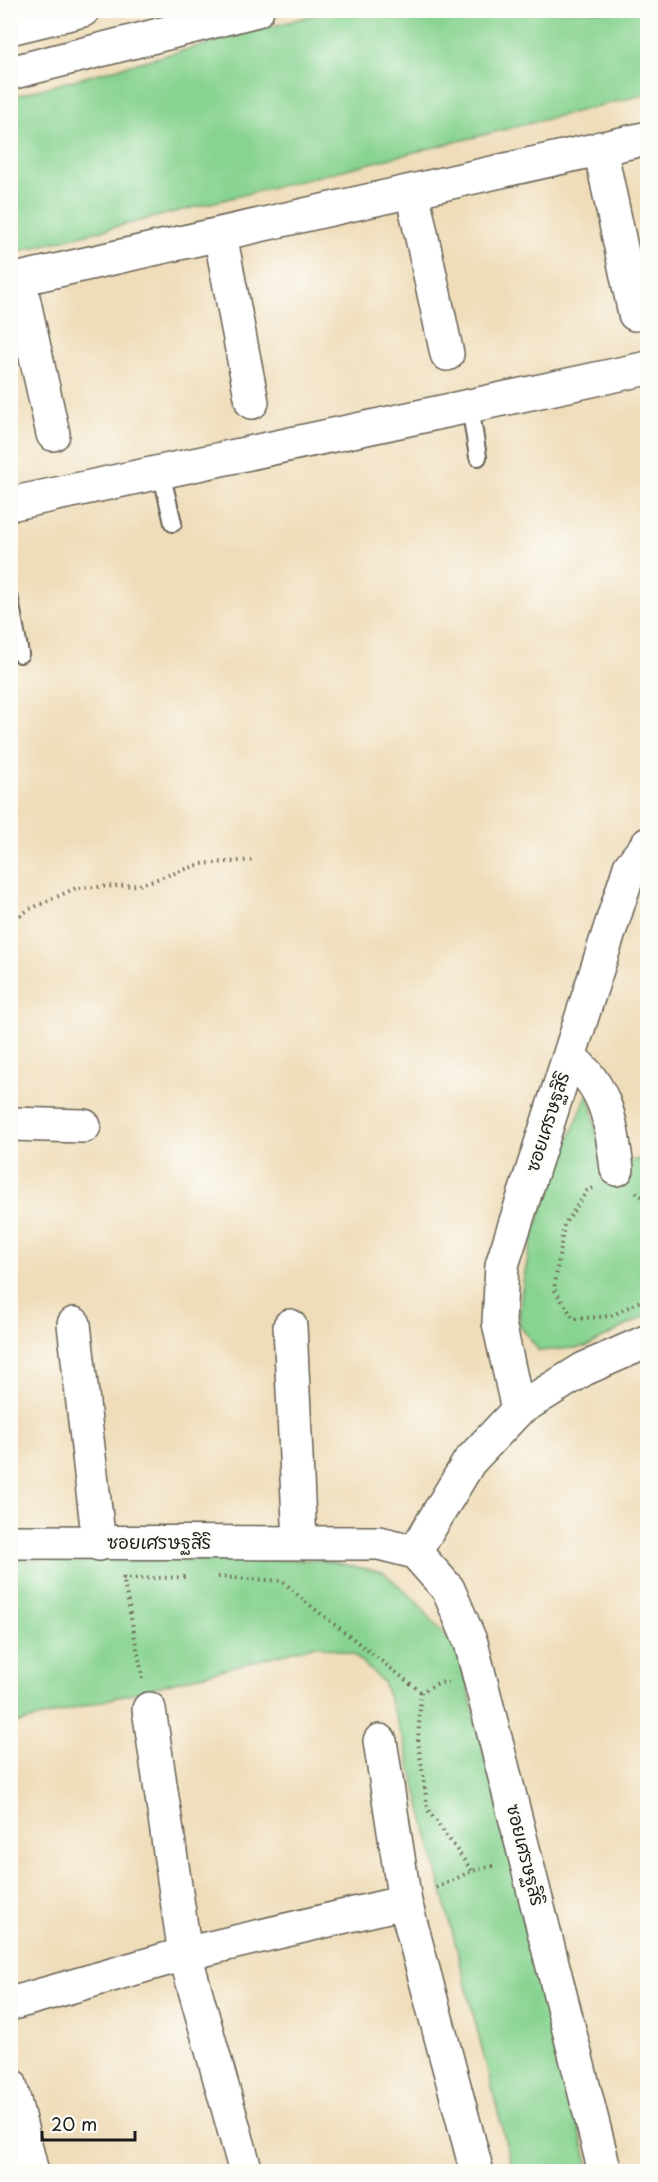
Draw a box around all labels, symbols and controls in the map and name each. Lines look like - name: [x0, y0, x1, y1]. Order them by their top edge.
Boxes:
- street label: ซอยเศรษฐสิริ: [518, 1068, 575, 1175]
- street label: ซอยเศรษฐสิริ: [107, 1528, 211, 1555]
- street label: ซอยเศรษฐสิริ: [501, 1801, 552, 1908]
- scale bar: [42, 2104, 135, 2142]
- text: 20 m: [51, 2110, 97, 2137]

